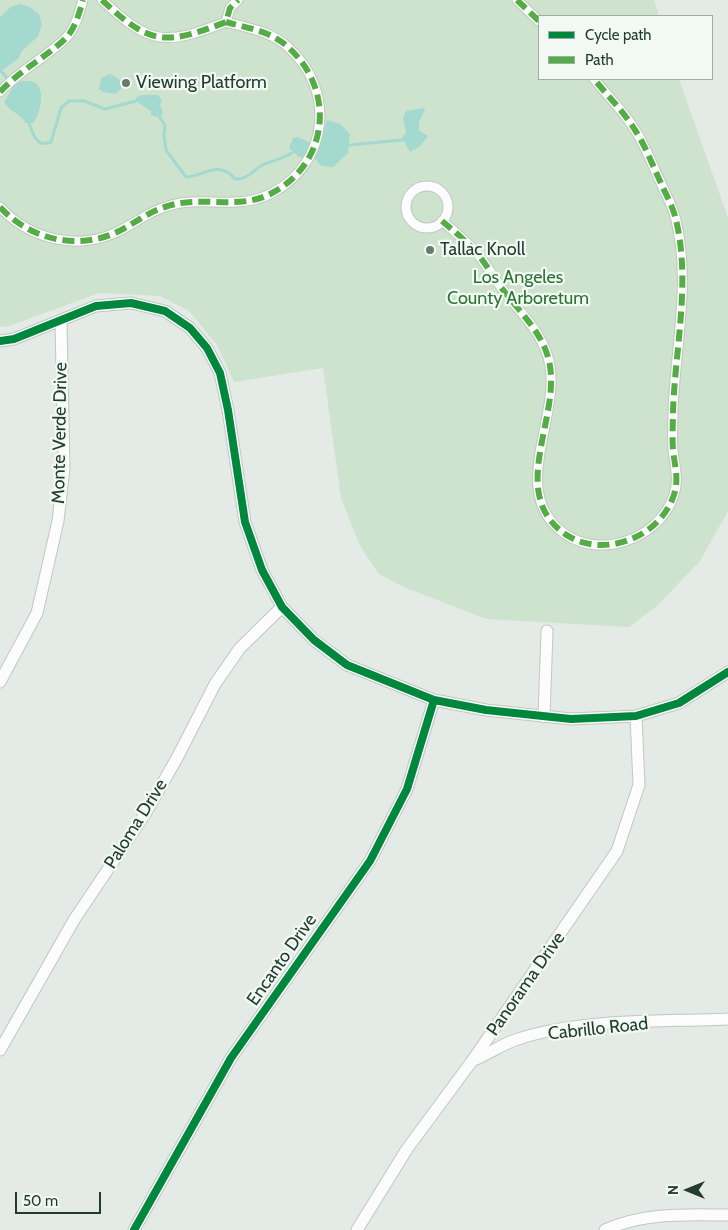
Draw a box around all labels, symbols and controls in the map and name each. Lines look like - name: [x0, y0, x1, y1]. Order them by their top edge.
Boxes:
- legend: [538, 15, 713, 80]
- text: Cycle path: [585, 26, 651, 44]
- text: Path: [585, 51, 614, 69]
- place label: Viewing Platform: [136, 72, 267, 94]
- marker: Viewing Platform: [120, 77, 132, 89]
- place label: Tallac Knoll: [440, 239, 525, 261]
- marker: Tallac Knoll: [424, 244, 436, 256]
- park label: Los Angeles County Arboretum: [447, 267, 589, 310]
- street label: Monte Verde Drive: [48, 362, 72, 504]
- street label: Paloma Drive: [100, 775, 172, 873]
- street label: Encanto Drive: [242, 910, 322, 1010]
- street label: Panorama Drive: [482, 928, 570, 1040]
- street label: Cabrillo Road: [547, 1013, 649, 1045]
- north arrow: [663, 1165, 713, 1215]
- scale bar: [18, 1182, 104, 1214]
- text: N: [664, 1185, 682, 1195]
- text: 50 m: [23, 1192, 58, 1210]

